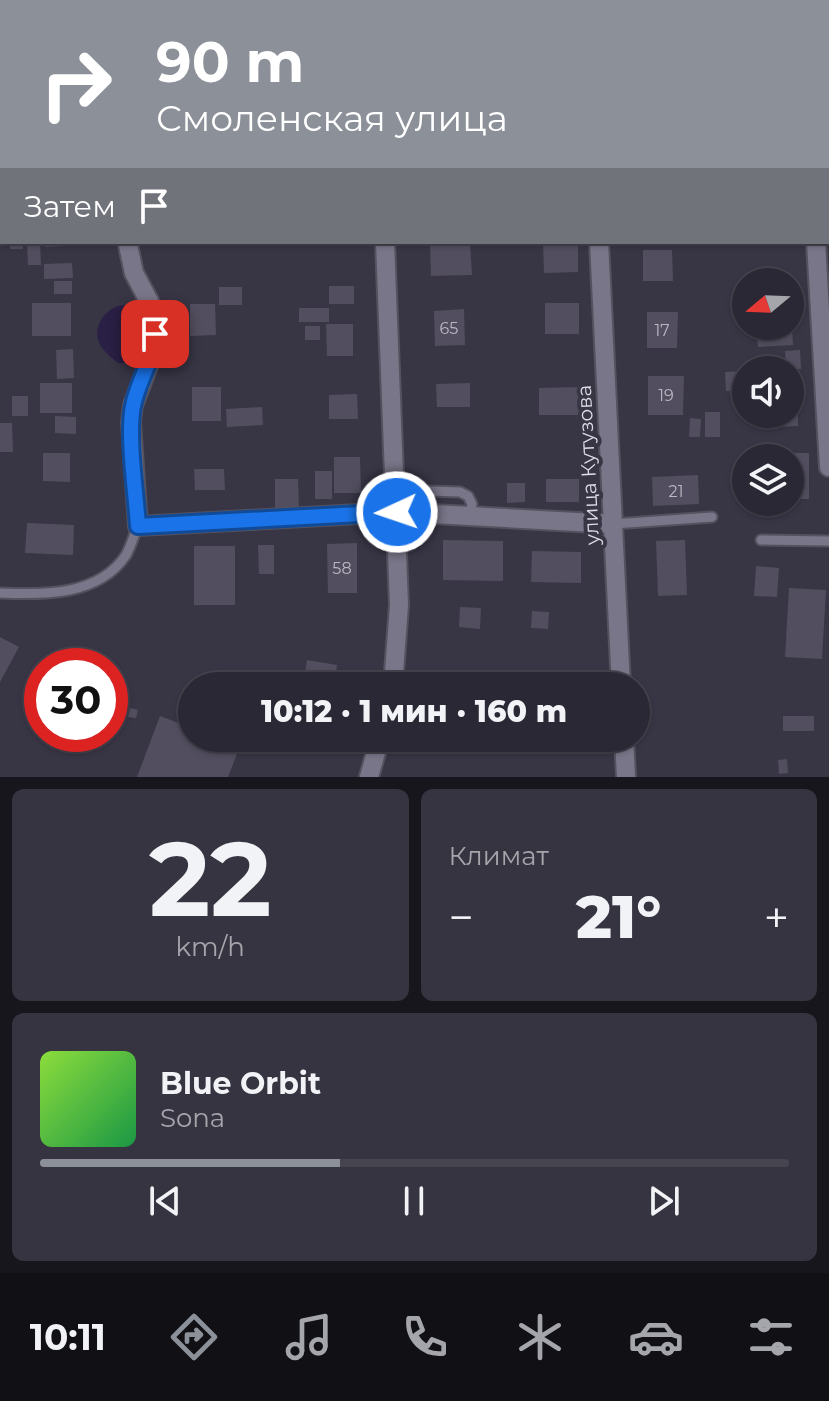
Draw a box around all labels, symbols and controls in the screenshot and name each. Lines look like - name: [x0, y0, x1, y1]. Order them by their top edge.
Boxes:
- text: 90 m: [156, 28, 304, 96]
- icon: right: [24, 32, 128, 136]
- text: Смоленская улица: [156, 96, 508, 140]
- icon: arrive: [132, 184, 176, 228]
- text: Затем: [24, 188, 116, 225]
- north arrow: [732, 268, 804, 340]
- map controls: [732, 268, 804, 516]
- pin: [121, 300, 189, 368]
- icon: arrive: [133, 312, 177, 356]
- house number: 65: [440, 319, 458, 338]
- house number: 17: [654, 321, 670, 340]
- button: sound: [732, 356, 804, 428]
- street label: улица Кутузова: [572, 384, 604, 547]
- house number: 19: [658, 386, 674, 405]
- button: layers: [732, 444, 804, 516]
- position arrow: [355, 470, 439, 554]
- house number: 21: [669, 482, 683, 501]
- house number: 58: [332, 559, 352, 578]
- speed limit sign: 30: [24, 648, 128, 752]
- text: 10:12 · 1 мин · 160 m: [261, 693, 567, 730]
- text: 22: [149, 815, 272, 942]
- text: Климат: [449, 840, 549, 872]
- text: 21°: [576, 880, 661, 953]
- text: −: [449, 890, 474, 944]
- text: +: [764, 890, 789, 944]
- text: km/h: [176, 931, 245, 963]
- text: Blue Orbit: [160, 1065, 321, 1102]
- text: Sona: [160, 1102, 225, 1134]
- icon: previous: [143, 1179, 187, 1223]
- icon: pause: [392, 1179, 436, 1223]
- icon: next: [642, 1179, 686, 1223]
- icon: directions: [166, 1309, 222, 1365]
- icon: music: [281, 1309, 337, 1365]
- icon: phone: [397, 1309, 453, 1365]
- icon: climate: [512, 1309, 568, 1365]
- icon: car: [628, 1309, 684, 1365]
- icon: filters: [743, 1309, 799, 1365]
- text: 10:11: [30, 1315, 106, 1359]

